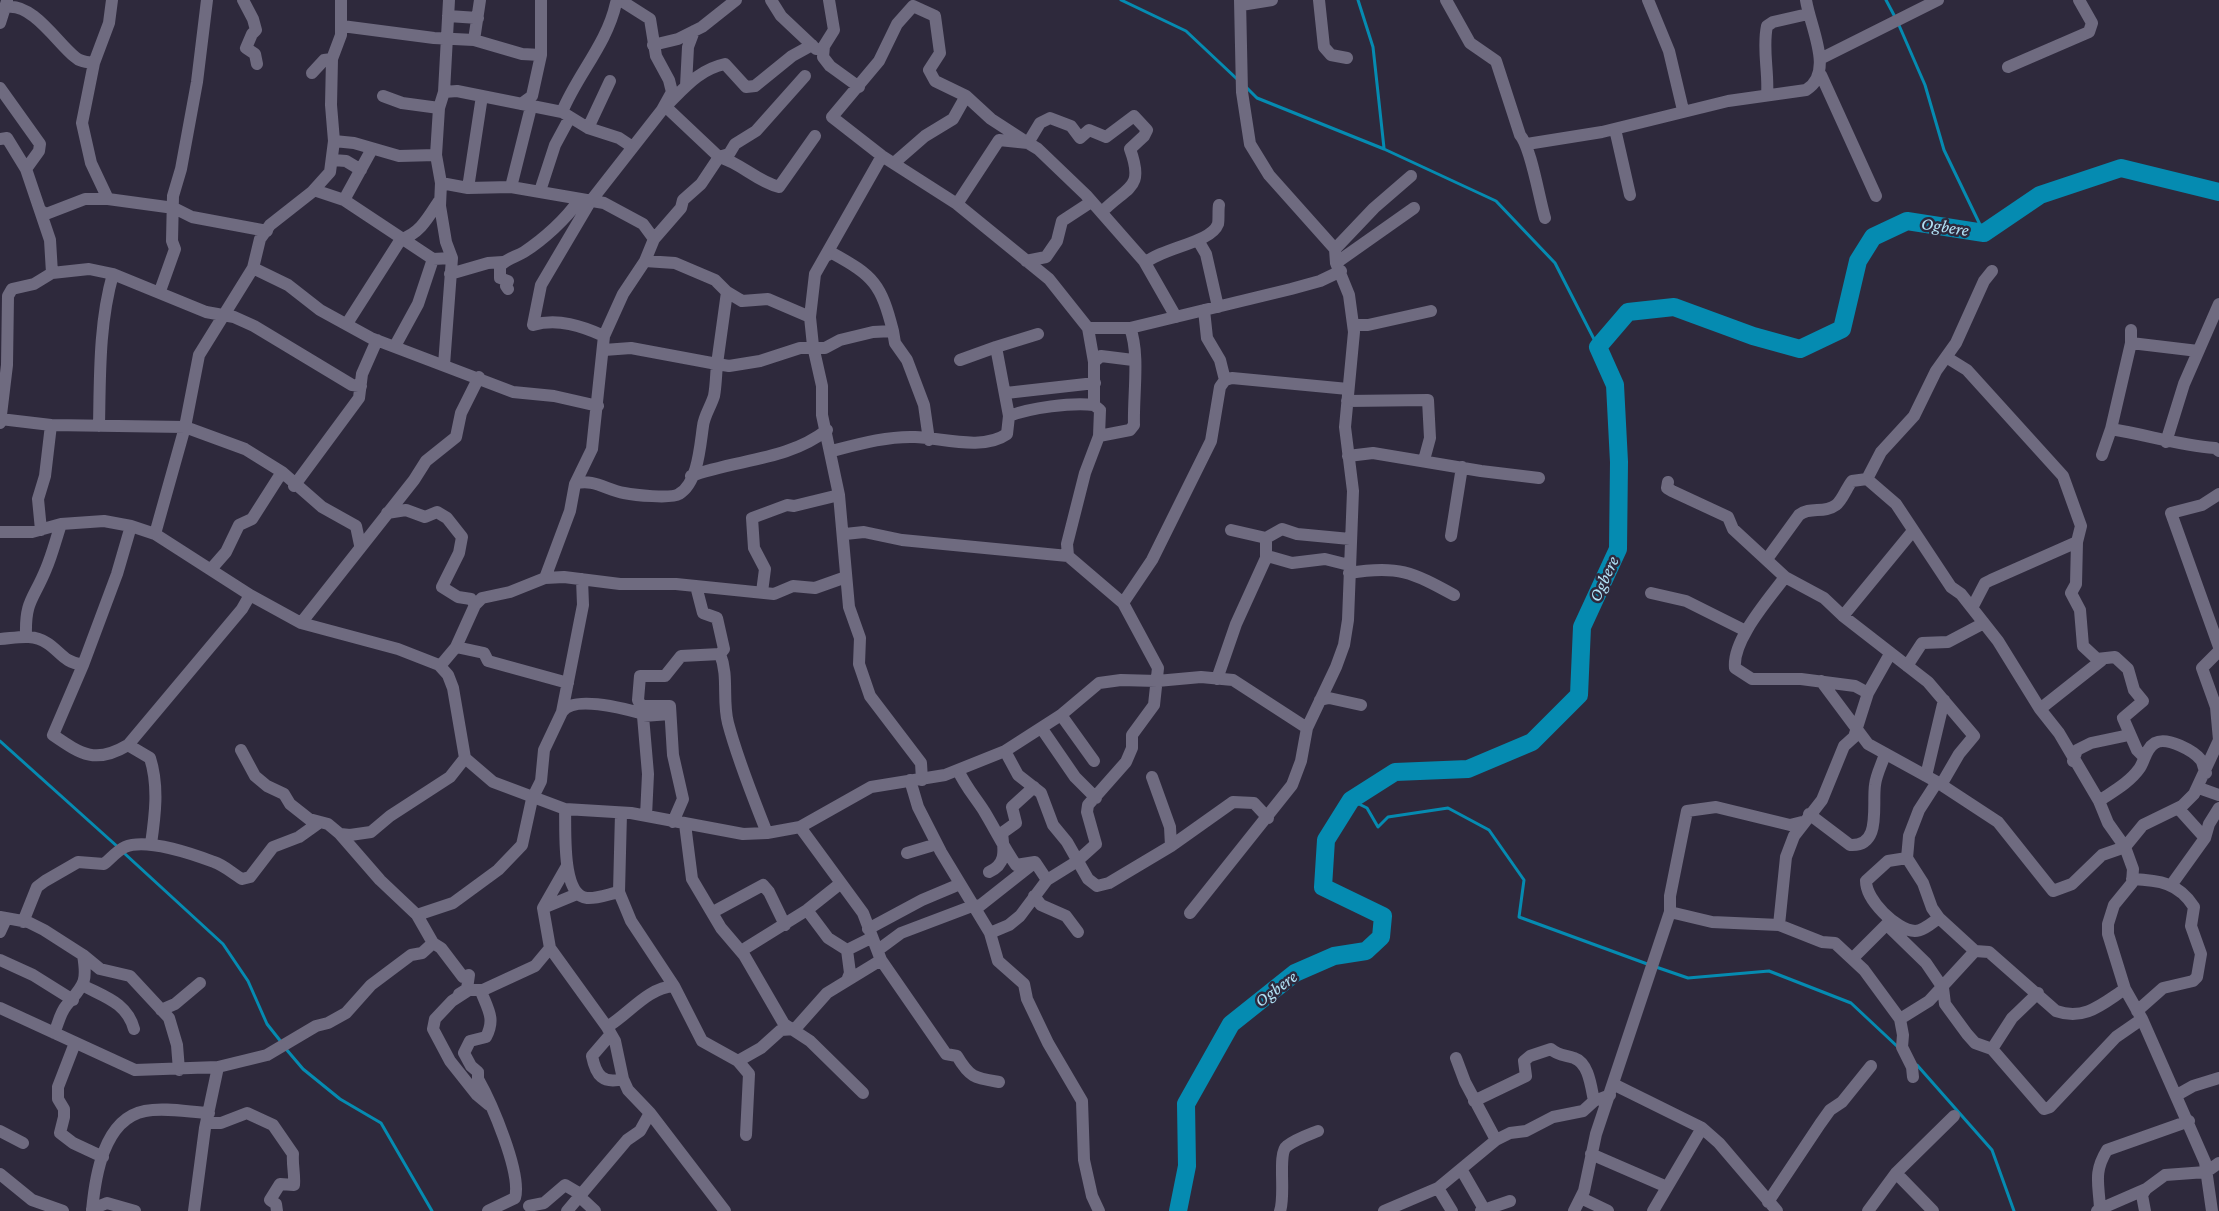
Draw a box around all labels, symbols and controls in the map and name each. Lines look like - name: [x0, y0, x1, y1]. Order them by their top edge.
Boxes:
- water label: Ogbere: [1920, 213, 1970, 241]
- water label: Ogbere: [1584, 553, 1624, 605]
- water label: Ogbere: [1250, 966, 1302, 1012]

